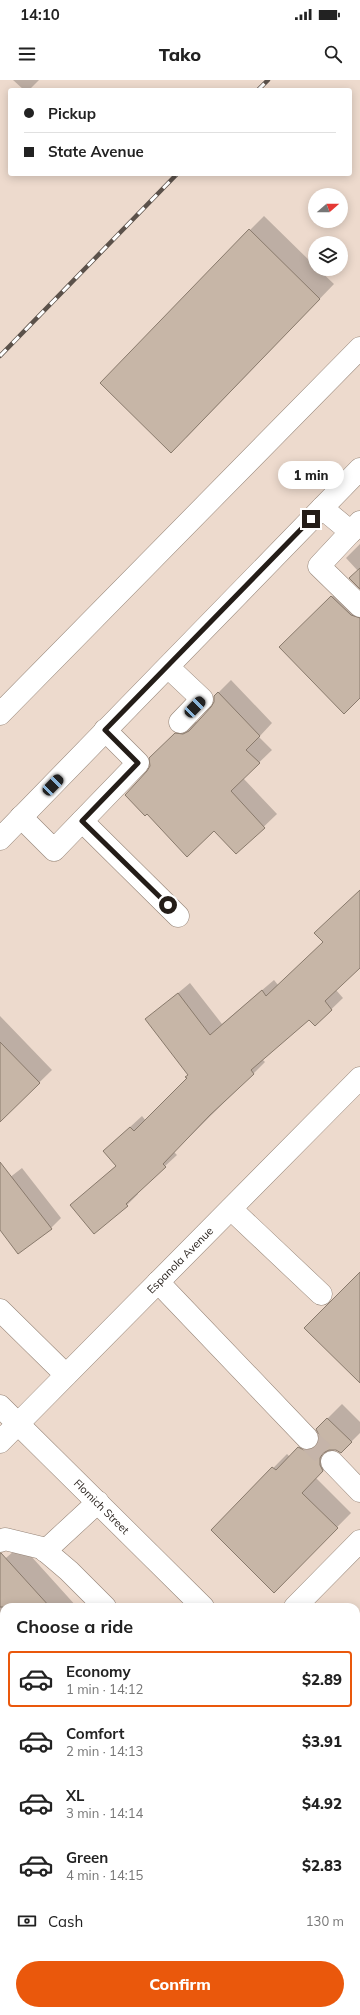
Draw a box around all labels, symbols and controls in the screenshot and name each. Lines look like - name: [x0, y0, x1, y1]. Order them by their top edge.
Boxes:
- text: 14:10: [20, 5, 60, 24]
- icon: menu: [16, 43, 38, 65]
- text: Tako: [159, 43, 201, 66]
- icon: search: [322, 43, 344, 65]
- text: Pickup: [48, 104, 96, 123]
- text: State Avenue: [48, 142, 144, 161]
- north arrow: [308, 188, 348, 228]
- map controls: [308, 188, 348, 276]
- button: layers: [308, 236, 348, 276]
- callout: 1 min: [278, 461, 344, 489]
- text: 1 min: [294, 467, 328, 483]
- route end: [302, 510, 320, 528]
- car: [182, 694, 208, 720]
- car: [40, 772, 66, 798]
- route start: [159, 896, 177, 914]
- street label: Espanola Avenue: [144, 1224, 216, 1296]
- street label: Flomich Street: [71, 1476, 132, 1537]
- text: Choose a ride: [16, 1615, 133, 1638]
- icon: car: [18, 1661, 54, 1697]
- text: Economy: [66, 1662, 131, 1681]
- text: $2.89: [302, 1670, 342, 1689]
- text: 1 min · 14:12: [66, 1681, 143, 1697]
- icon: car: [18, 1723, 54, 1759]
- text: Comfort: [66, 1724, 124, 1743]
- text: $3.91: [302, 1732, 342, 1751]
- text: 2 min · 14:13: [66, 1743, 143, 1759]
- icon: car: [18, 1785, 54, 1821]
- text: XL: [66, 1786, 84, 1805]
- text: $4.92: [302, 1794, 342, 1813]
- text: 3 min · 14:14: [66, 1805, 143, 1821]
- icon: car: [18, 1847, 54, 1883]
- text: Green: [66, 1848, 108, 1867]
- text: $2.83: [302, 1856, 342, 1875]
- text: 4 min · 14:15: [66, 1867, 143, 1883]
- icon: cash: [16, 1910, 38, 1932]
- text: Cash: [48, 1912, 83, 1931]
- text: 130 m: [306, 1913, 344, 1929]
- button: Confirm: [16, 1961, 344, 2007]

